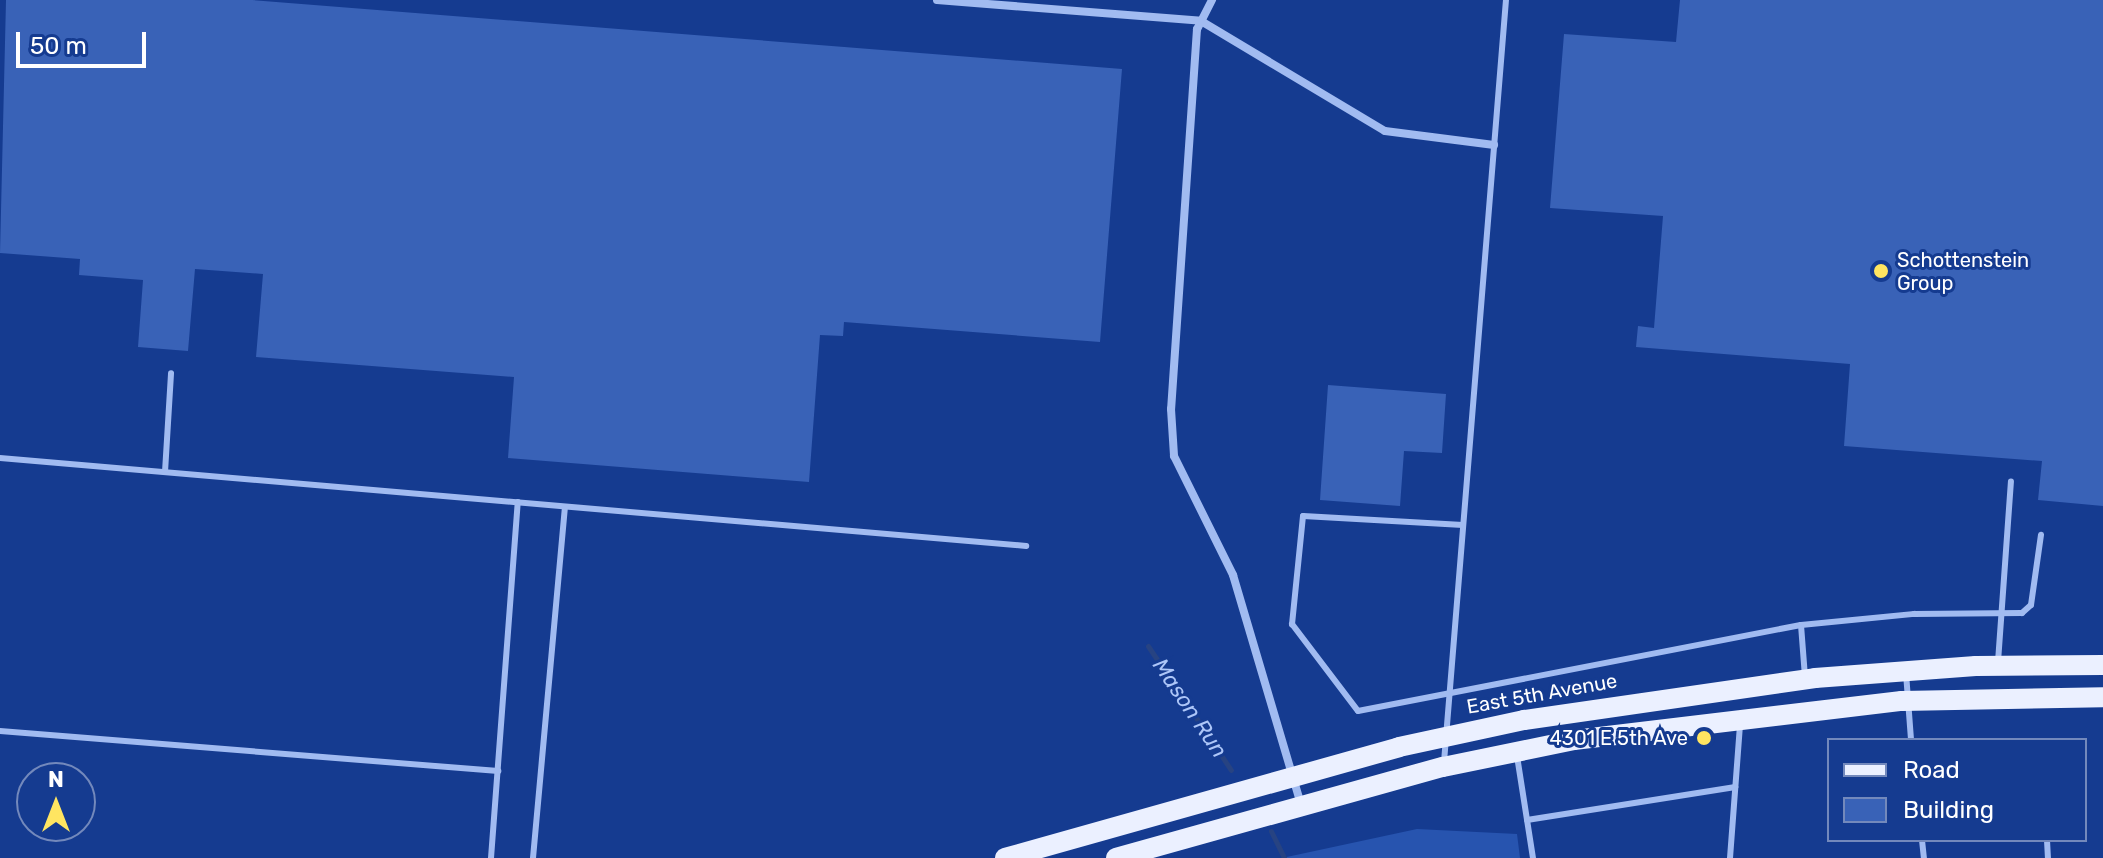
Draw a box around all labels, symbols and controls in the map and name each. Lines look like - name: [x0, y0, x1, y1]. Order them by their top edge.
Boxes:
- scale bar: [20, 16, 150, 66]
- text: 50 m: [30, 32, 87, 60]
- place label: Schottenstein Group: [1897, 248, 2029, 295]
- marker: Schottenstein Group: [1872, 262, 1890, 280]
- water label: Mason Run: [1147, 653, 1233, 763]
- street label: East 5th Avenue: [1465, 669, 1619, 719]
- place label: 4301 E 5th Ave: [1549, 726, 1688, 750]
- marker: 4301 E 5th Ave: [1695, 729, 1713, 747]
- legend: [1827, 738, 2087, 842]
- text: Road: [1903, 756, 1960, 784]
- north arrow: [16, 762, 96, 842]
- text: N: [48, 766, 64, 793]
- text: Building: [1903, 796, 1994, 824]

